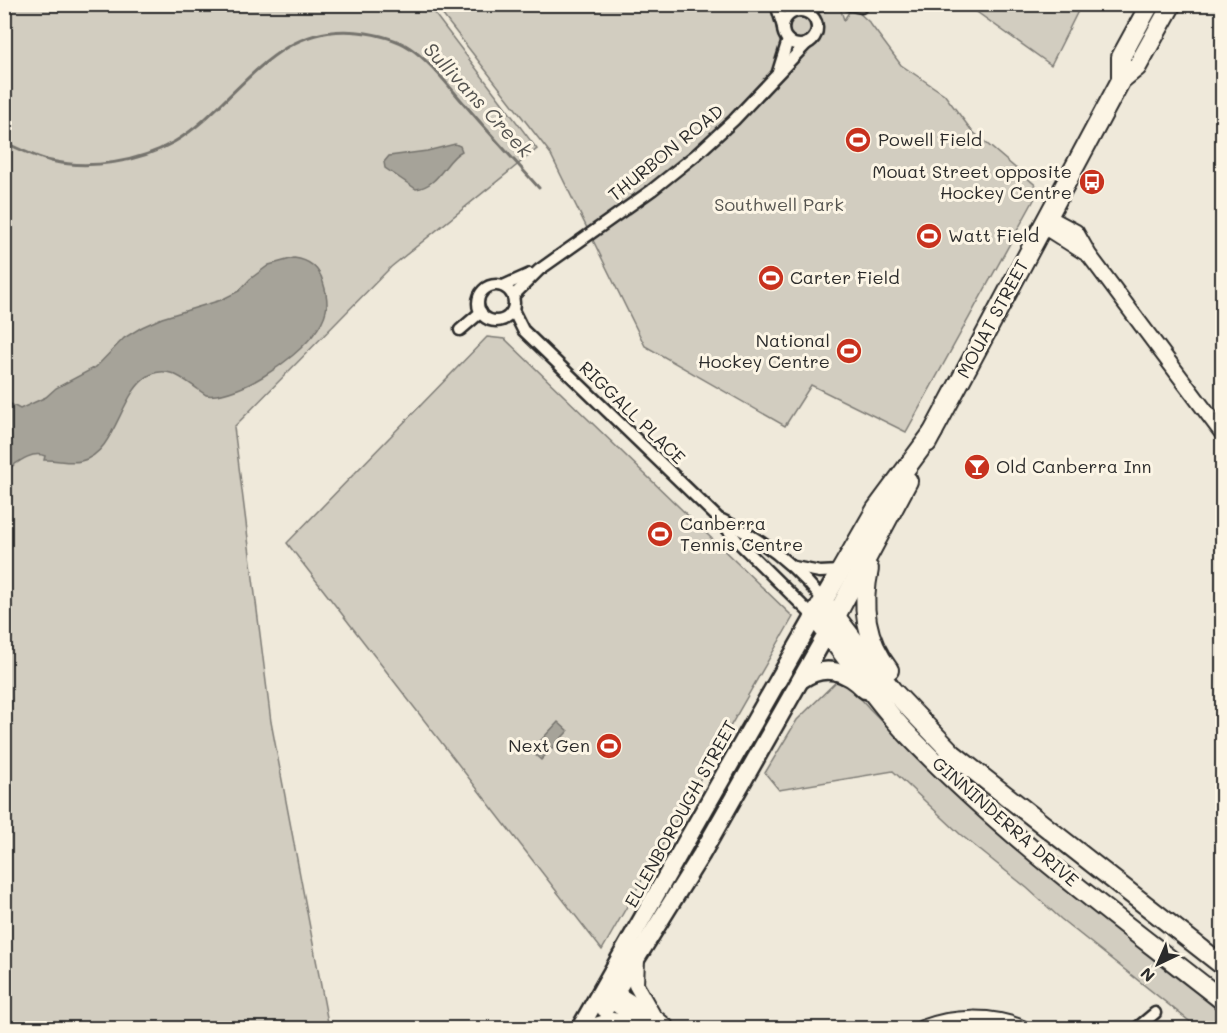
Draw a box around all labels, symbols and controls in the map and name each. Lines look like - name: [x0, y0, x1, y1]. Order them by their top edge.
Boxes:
- water label: Sullivans Creek: [419, 36, 539, 163]
- street label: THURBON ROAD: [603, 98, 728, 206]
- sports icon: Powell Field: [843, 125, 873, 155]
- place label: Powell Field: [878, 127, 982, 151]
- place label: Mouat Street opposite Hockey Centre: [872, 159, 1072, 204]
- bus stop icon: Mouat Street opposite Hockey Centre: [1077, 167, 1107, 197]
- park label: Southwell Park: [714, 192, 844, 216]
- sports icon: Watt Field: [914, 221, 944, 251]
- place label: Watt Field: [948, 223, 1039, 247]
- street label: MOUAT STREET: [951, 255, 1034, 382]
- sports icon: Carter Field: [756, 263, 786, 293]
- place label: Carter Field: [790, 265, 900, 289]
- place label: National Hockey Centre: [698, 328, 830, 373]
- sports icon: National Hockey Centre: [834, 336, 864, 366]
- street label: RIGGALL PLACE: [575, 356, 691, 469]
- bar icon: Old Canberra Inn: [962, 452, 992, 482]
- place label: Old Canberra Inn: [996, 454, 1151, 478]
- place label: Canberra Tennis Centre: [680, 511, 803, 556]
- sports icon: Canberra Tennis Centre: [645, 519, 675, 549]
- street label: ELLENBOROUGH STREET: [619, 716, 742, 911]
- sports icon: Next Gen: [594, 731, 624, 761]
- place label: Next Gen: [508, 733, 590, 757]
- street label: GINNINDERRA DRIVE: [927, 751, 1084, 892]
- north arrow: [1128, 934, 1188, 994]
- text: N: [1136, 963, 1159, 987]

